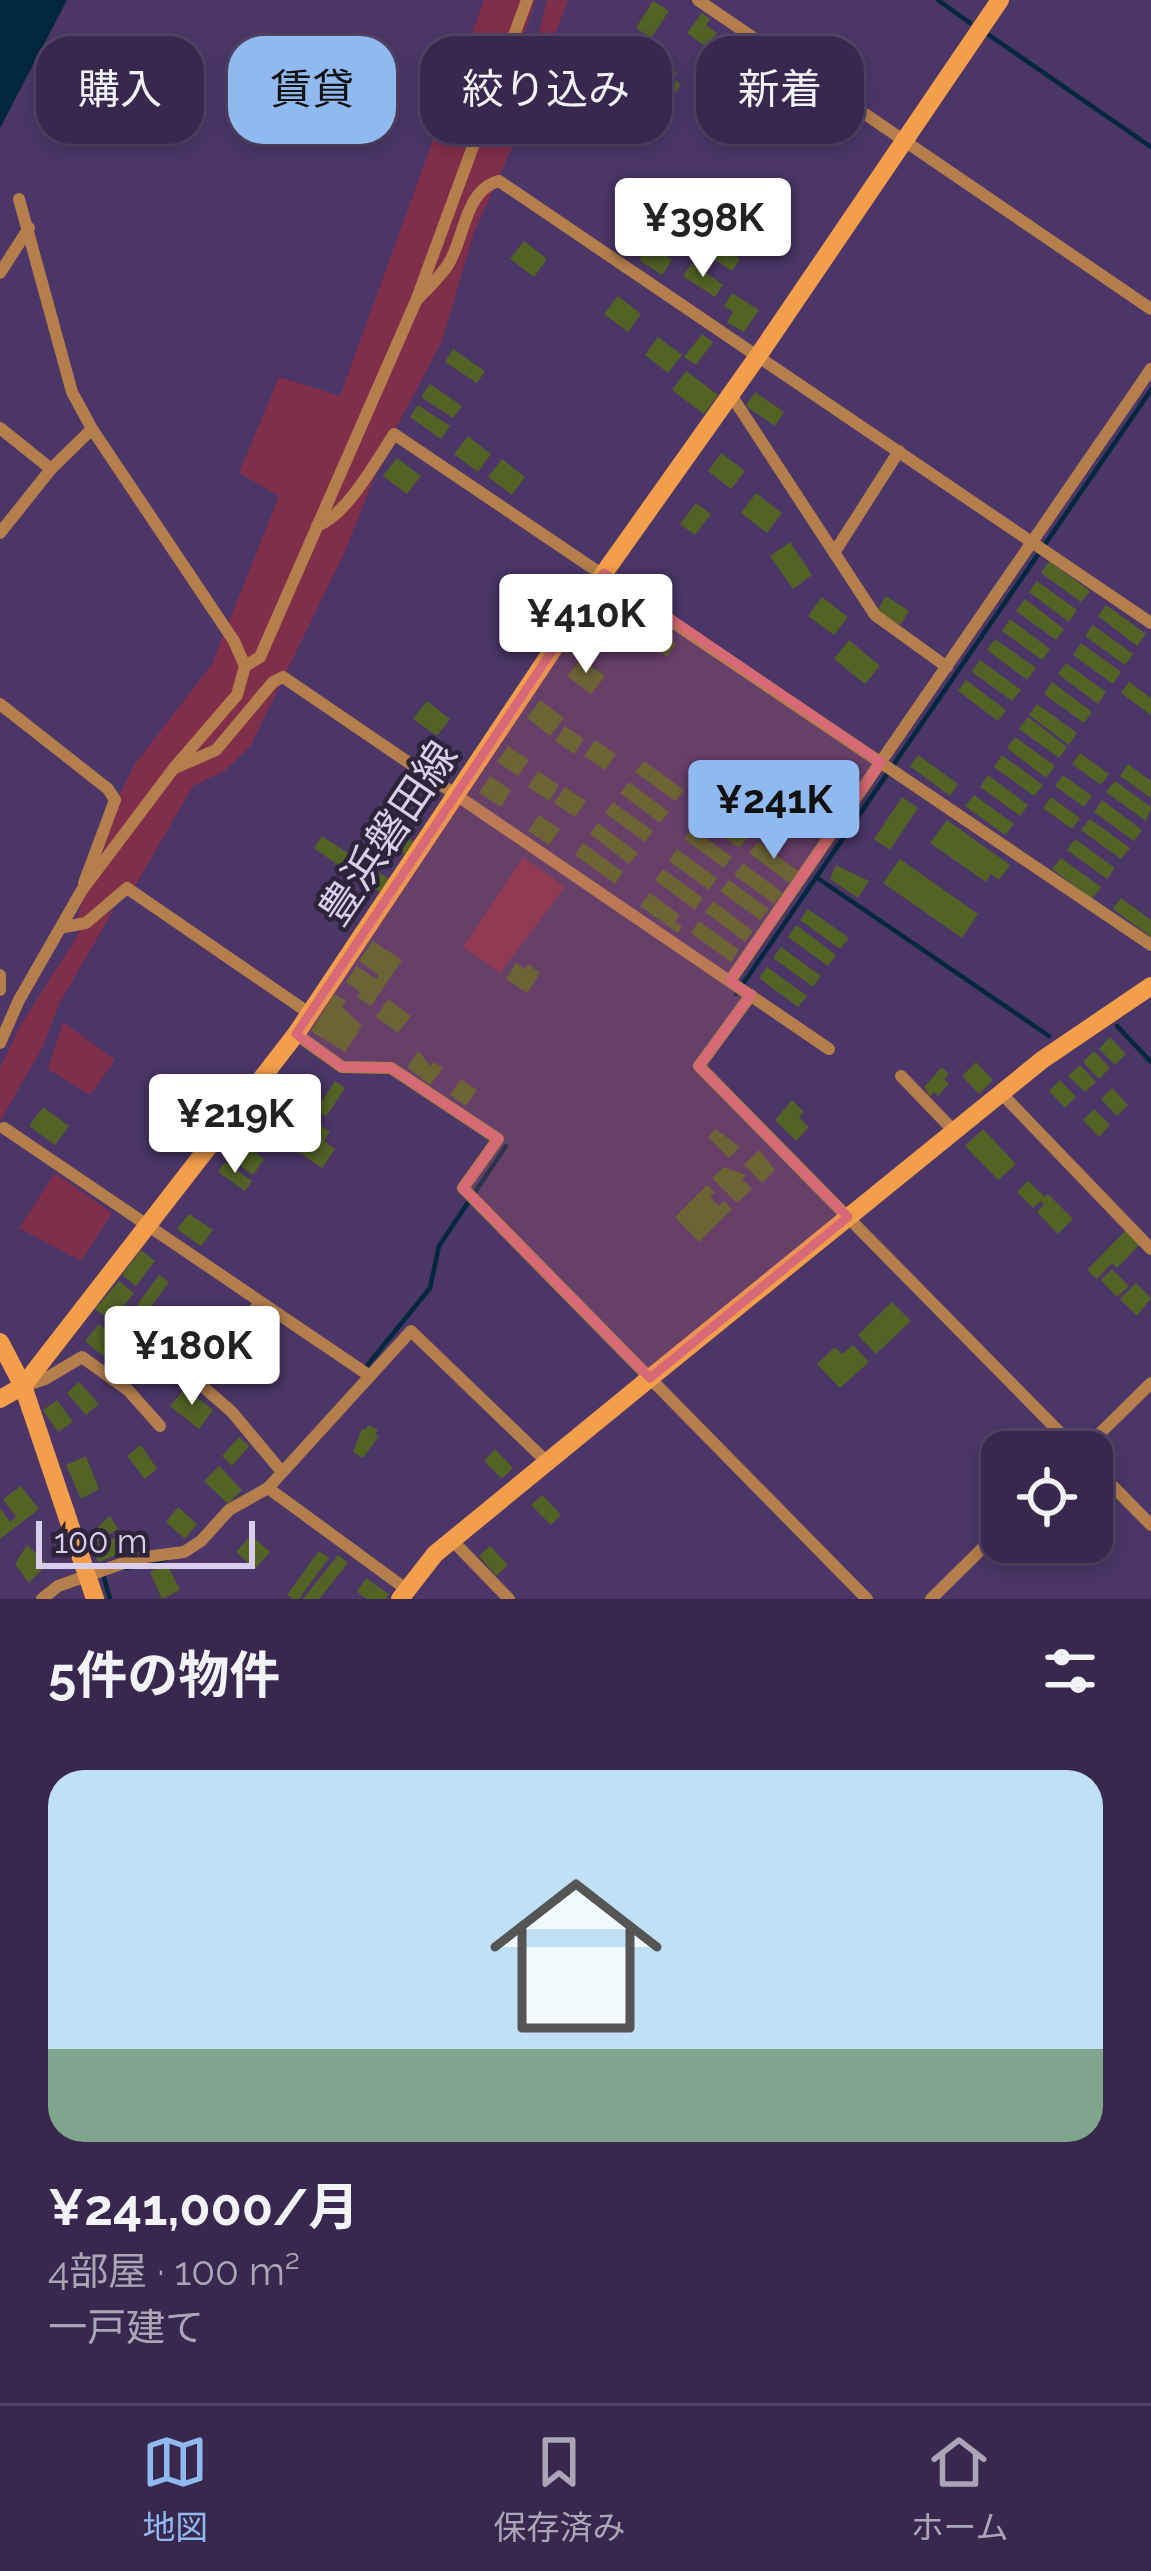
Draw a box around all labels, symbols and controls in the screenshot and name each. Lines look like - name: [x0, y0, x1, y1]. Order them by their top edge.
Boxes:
- chip: 購入: [36, 36, 204, 144]
- chip: 賃貸: [228, 36, 396, 144]
- chip: 絞り込み: [420, 36, 672, 144]
- chip: 新着: [696, 36, 864, 144]
- pin: ¥398K: [619, 178, 787, 280]
- text: ¥398K: [642, 194, 764, 240]
- pin: ¥410K: [502, 574, 670, 676]
- text: ¥410K: [526, 590, 646, 636]
- street label: 豊浜磐田線: [309, 732, 467, 934]
- pin: ¥241K: [690, 760, 858, 862]
- text: ¥241K: [715, 776, 833, 822]
- pin: ¥219K: [151, 1074, 319, 1176]
- text: ¥219K: [176, 1090, 294, 1136]
- pin: ¥180K: [108, 1306, 276, 1408]
- text: ¥180K: [132, 1322, 252, 1368]
- map controls: [981, 1431, 1113, 1563]
- button: locate: [981, 1431, 1113, 1563]
- scale bar: [36, 1515, 255, 1568]
- text: 100 m: [54, 1522, 147, 1561]
- icon: filters: [1037, 1638, 1103, 1704]
- text: 5件の物件: [48, 1645, 280, 1705]
- icon: home: [468, 1848, 684, 2064]
- text: ¥241,000/月: [48, 2177, 359, 2237]
- text: 4部屋 · 100 m²: [48, 2248, 300, 2294]
- text: 一戸建て: [48, 2304, 204, 2350]
- tab: 地図: [142, 2429, 208, 2549]
- tab: 保存済み: [493, 2429, 625, 2549]
- tab: ホーム: [910, 2429, 1008, 2549]

